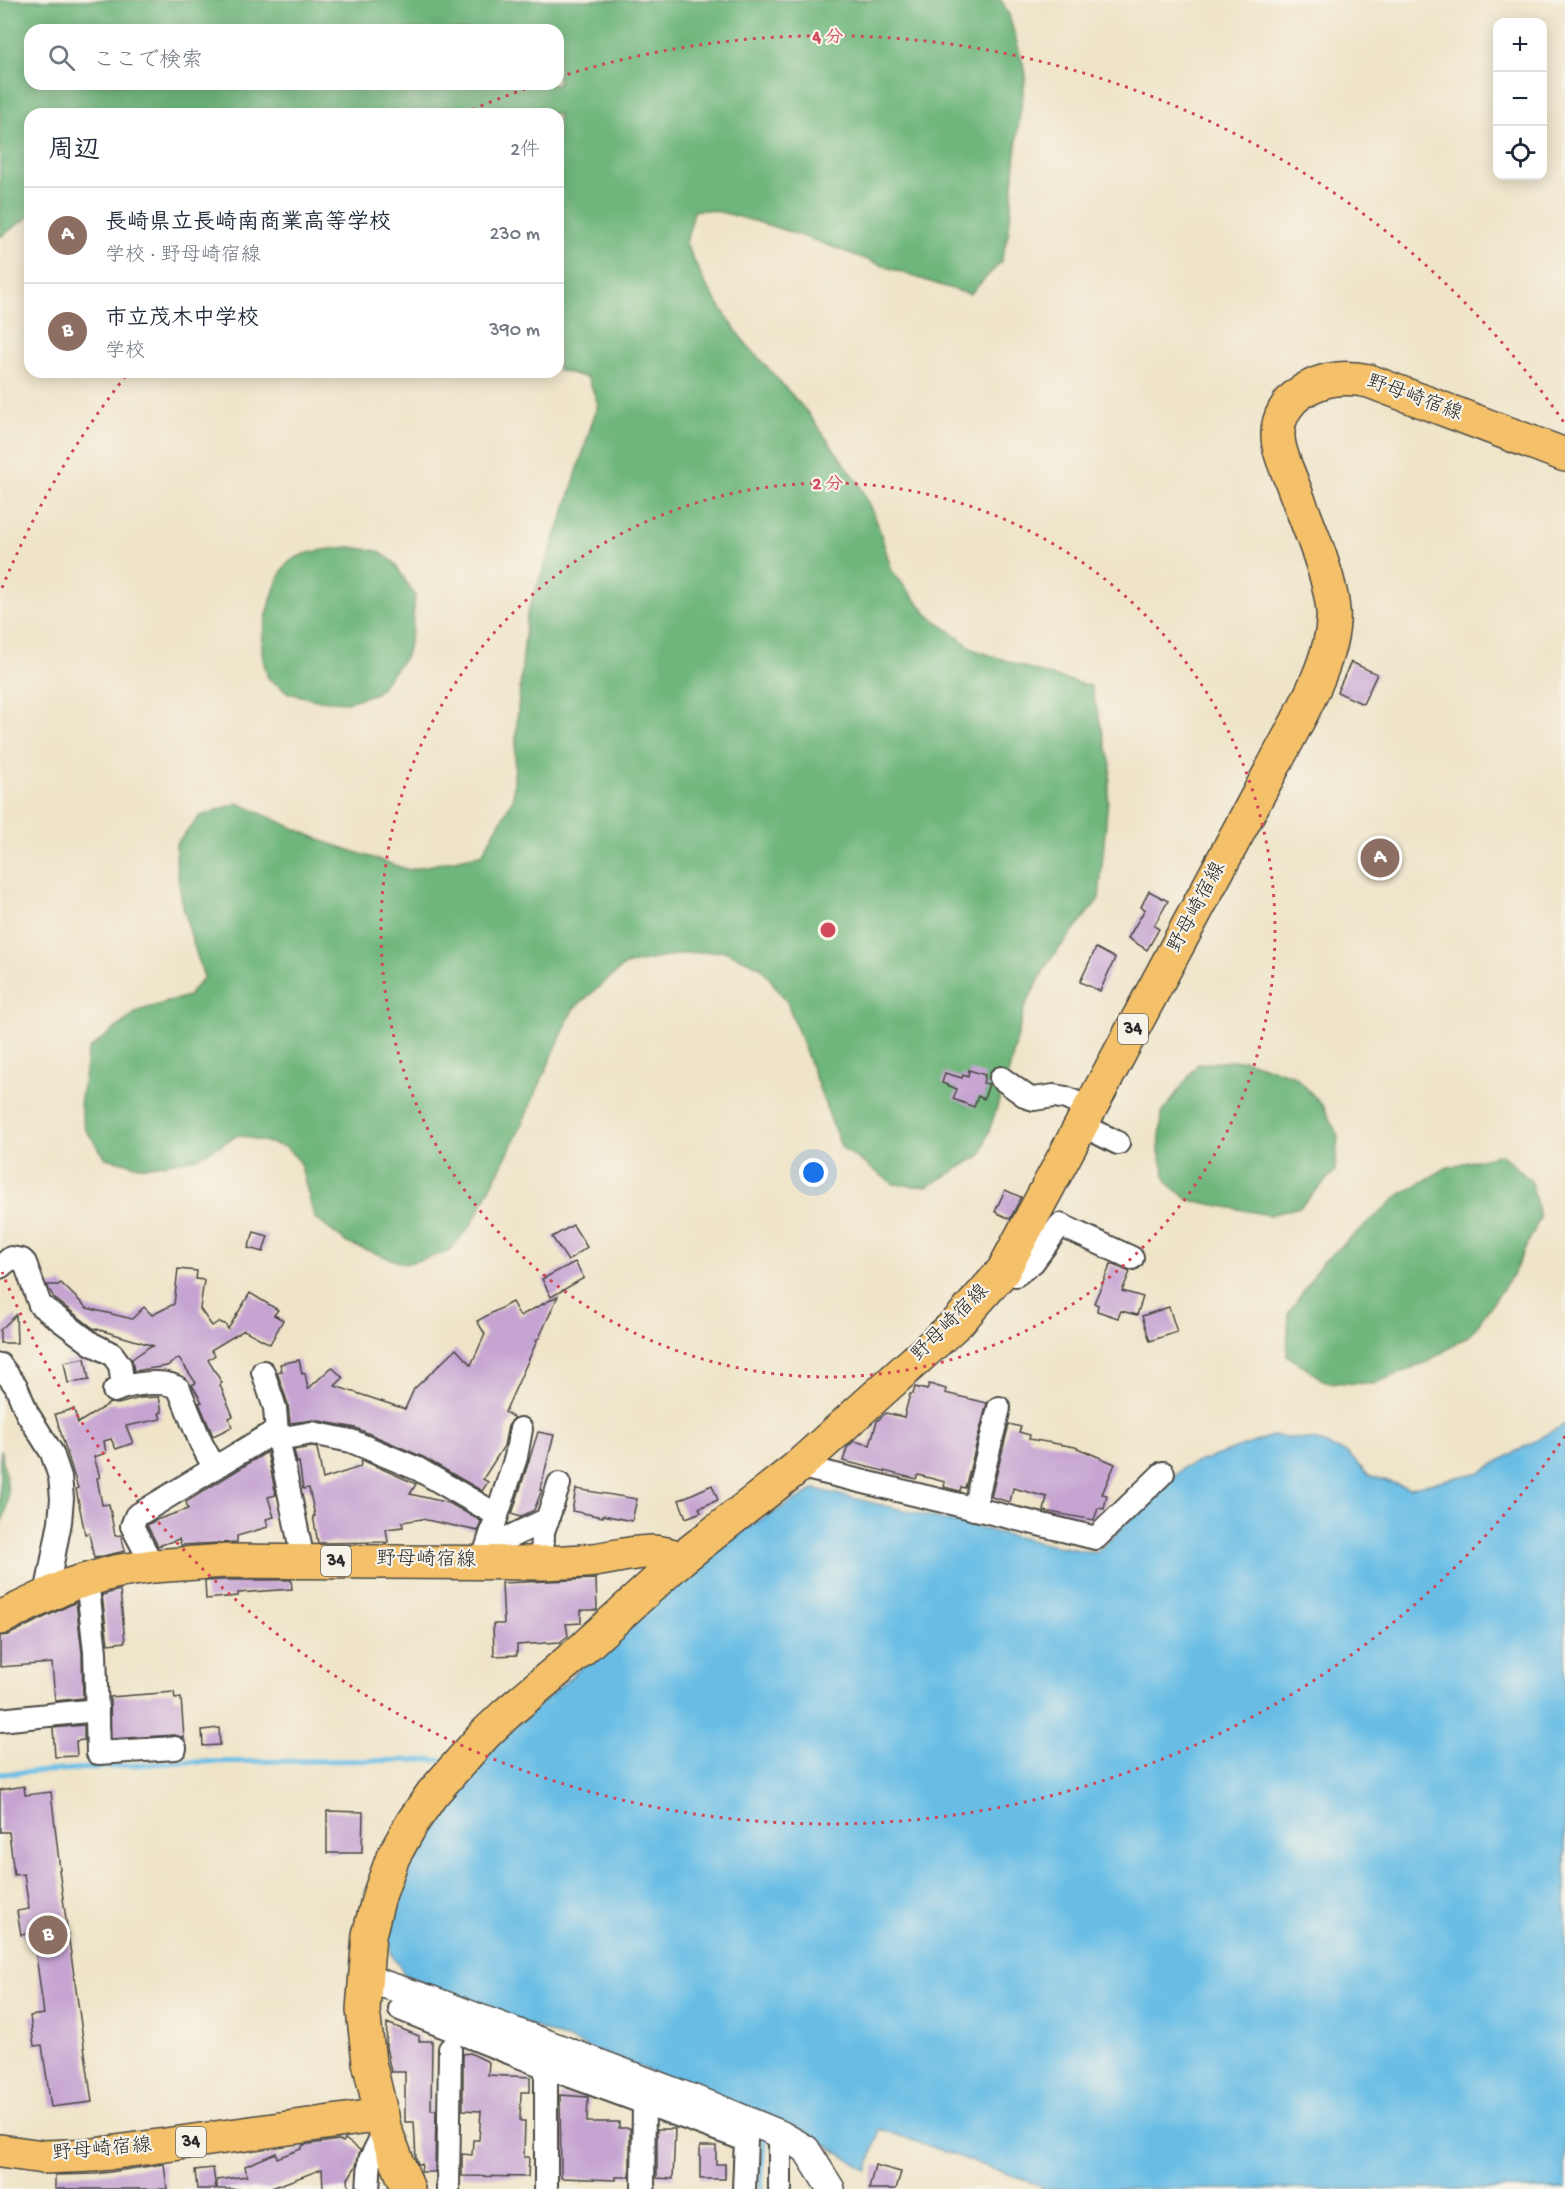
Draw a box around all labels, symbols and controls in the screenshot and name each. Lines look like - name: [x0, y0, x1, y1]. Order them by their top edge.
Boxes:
- map controls: [1493, 18, 1547, 180]
- button: +: [1493, 18, 1547, 72]
- search box: [24, 24, 564, 90]
- text: 4 分: [812, 27, 843, 49]
- icon: search: [45, 41, 78, 74]
- text: ここで検索: [93, 49, 203, 75]
- button: −: [1493, 72, 1547, 126]
- button: locate: [1493, 126, 1547, 180]
- text: 周辺: [48, 137, 100, 168]
- text: 2件: [510, 140, 540, 163]
- text: 長崎県立長崎南商業高等学校: [105, 211, 391, 237]
- text: A: [62, 224, 73, 247]
- text: 230 m: [490, 224, 540, 247]
- text: 学校 · 野母崎宿線: [105, 245, 261, 268]
- text: 市立茂木中学校: [105, 307, 259, 333]
- text: B: [62, 320, 73, 343]
- text: 390 m: [489, 320, 540, 343]
- text: 学校: [105, 341, 145, 364]
- street label: 野母崎宿線: [1363, 369, 1466, 427]
- text: 2 分: [812, 474, 844, 496]
- pin: A: [1360, 836, 1400, 880]
- street label: 野母崎宿線: [1163, 858, 1232, 958]
- centre of rings: [818, 920, 838, 940]
- road number: 34: [1118, 1014, 1148, 1044]
- your location: [799, 1158, 828, 1187]
- street label: 野母崎宿線: [906, 1279, 994, 1367]
- road number: 34: [321, 1546, 351, 1576]
- street label: 野母崎宿線: [376, 1547, 476, 1573]
- pin: B: [28, 1912, 68, 1958]
- road number: 34: [176, 2127, 206, 2157]
- street label: 野母崎宿線: [51, 2133, 153, 2167]

